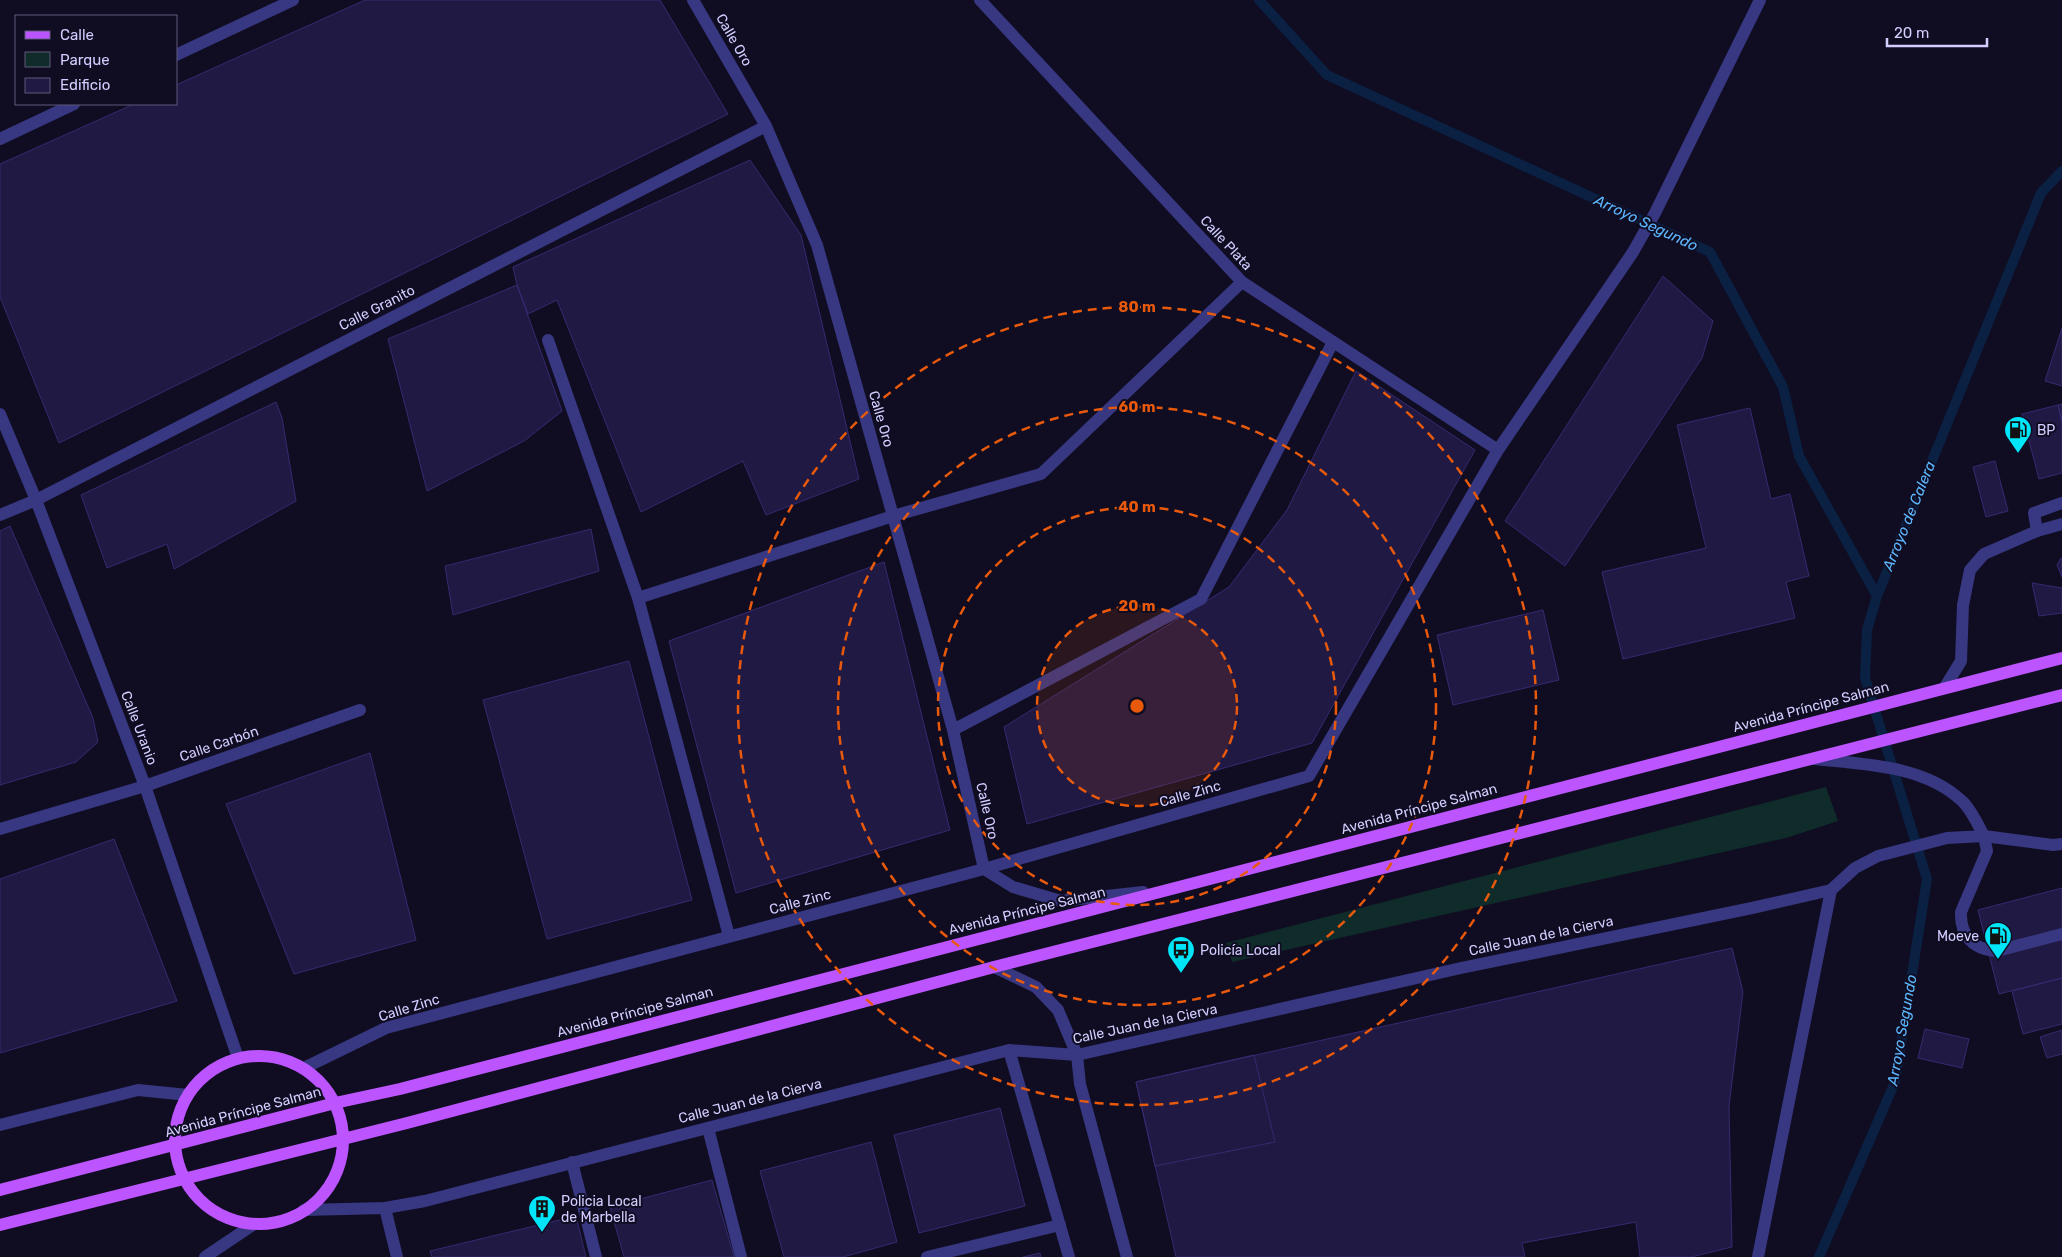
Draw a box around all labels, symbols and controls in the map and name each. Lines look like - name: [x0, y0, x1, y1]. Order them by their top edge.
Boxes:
- street label: Calle Oro: [712, 11, 756, 69]
- legend: [15, 15, 178, 105]
- scale bar: [1887, 15, 1987, 47]
- text: 20 m: [1894, 24, 1929, 42]
- text: Calle: [60, 26, 94, 44]
- text: Parque: [60, 51, 110, 69]
- text: Edificio: [60, 76, 110, 94]
- water label: Arroyo Segundo: [1590, 191, 1701, 255]
- street label: Calle Plata: [1196, 212, 1256, 274]
- street label: Calle Granito: [336, 282, 418, 334]
- text: 80 m: [1118, 298, 1156, 316]
- street label: Calle Oro: [865, 389, 897, 449]
- text: 60 m: [1119, 398, 1155, 416]
- fuel station icon: BP: [2003, 415, 2033, 454]
- place label: BP: [2037, 422, 2055, 439]
- water label: Arroyo de Calera: [1878, 458, 1939, 574]
- text: 40 m: [1118, 498, 1156, 516]
- text: 20 m: [1119, 597, 1155, 615]
- street label: Avenida Príncipe Salman: [1731, 678, 1891, 736]
- street label: Calle Uranio: [117, 689, 161, 767]
- centre of rings: [1128, 697, 1146, 715]
- street label: Calle Carbón: [177, 723, 261, 765]
- street label: Calle Zinc: [1157, 777, 1223, 811]
- street label: Avenida Príncipe Salman: [1339, 780, 1499, 838]
- street label: Calle Oro: [972, 781, 1002, 841]
- street label: Avenida Príncipe Salman: [947, 883, 1107, 939]
- street label: Calle Zinc: [767, 886, 833, 918]
- street label: Calle Juan de la Cierva: [1467, 912, 1615, 960]
- fuel station icon: Moeve: [1983, 921, 2013, 960]
- place label: Moeve: [1937, 928, 1979, 945]
- bus stop icon: Policía Local: [1166, 935, 1196, 974]
- place label: Policía Local: [1200, 942, 1281, 959]
- water label: Arroyo Segundo: [1883, 973, 1921, 1088]
- street label: Avenida Príncipe Salman: [555, 983, 715, 1041]
- street label: Calle Zinc: [376, 991, 442, 1025]
- street label: Calle Juan de la Cierva: [1071, 1000, 1219, 1048]
- street label: Calle Juan de la Cierva: [677, 1075, 823, 1127]
- street label: Avenida Príncipe Salman: [163, 1083, 323, 1141]
- place label: Policia Local de Marbella: [561, 1193, 642, 1226]
- building icon: Policia Local de Marbella: [527, 1194, 557, 1233]

